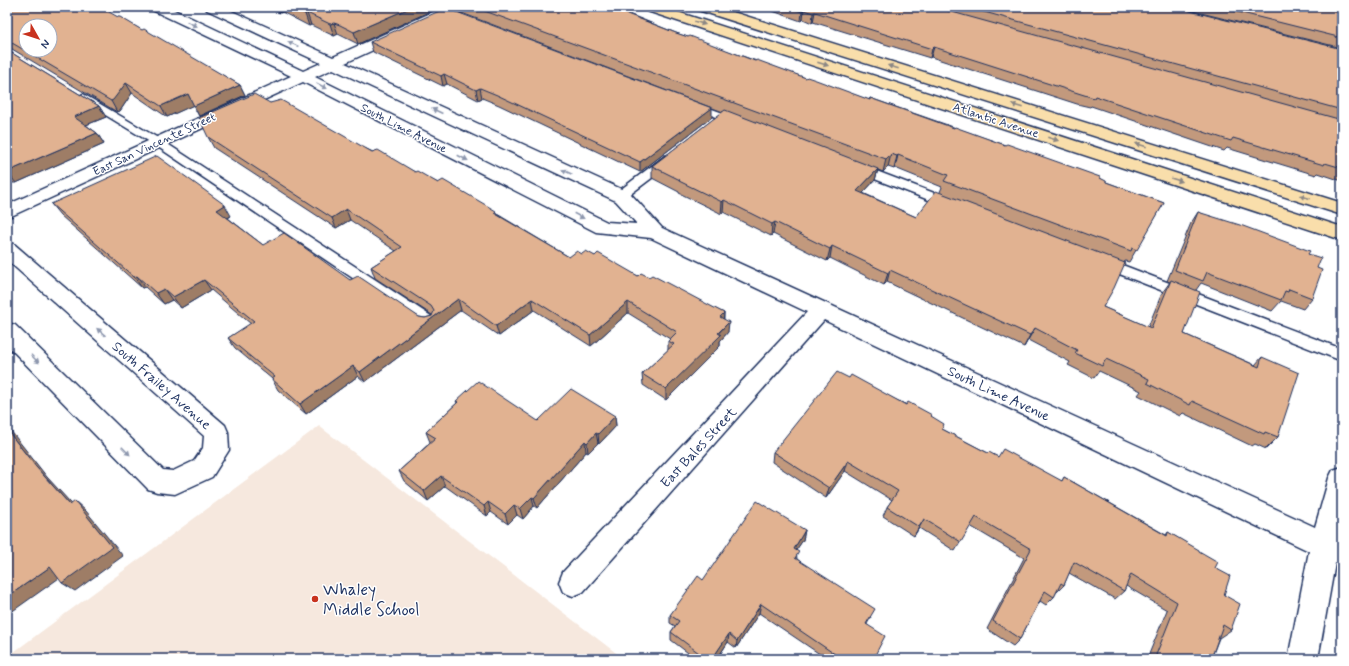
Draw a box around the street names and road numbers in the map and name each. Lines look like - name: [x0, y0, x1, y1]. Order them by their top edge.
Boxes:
- street label: Atlantic Avenue: [951, 99, 1041, 142]
- street label: South Lime Avenue: [358, 100, 450, 158]
- street label: East San Vincente Street: [90, 109, 219, 180]
- street label: South Frailey Avenue: [108, 338, 215, 434]
- street label: South Lime Avenue: [944, 362, 1053, 426]
- street label: East Bales Street: [657, 403, 741, 492]

